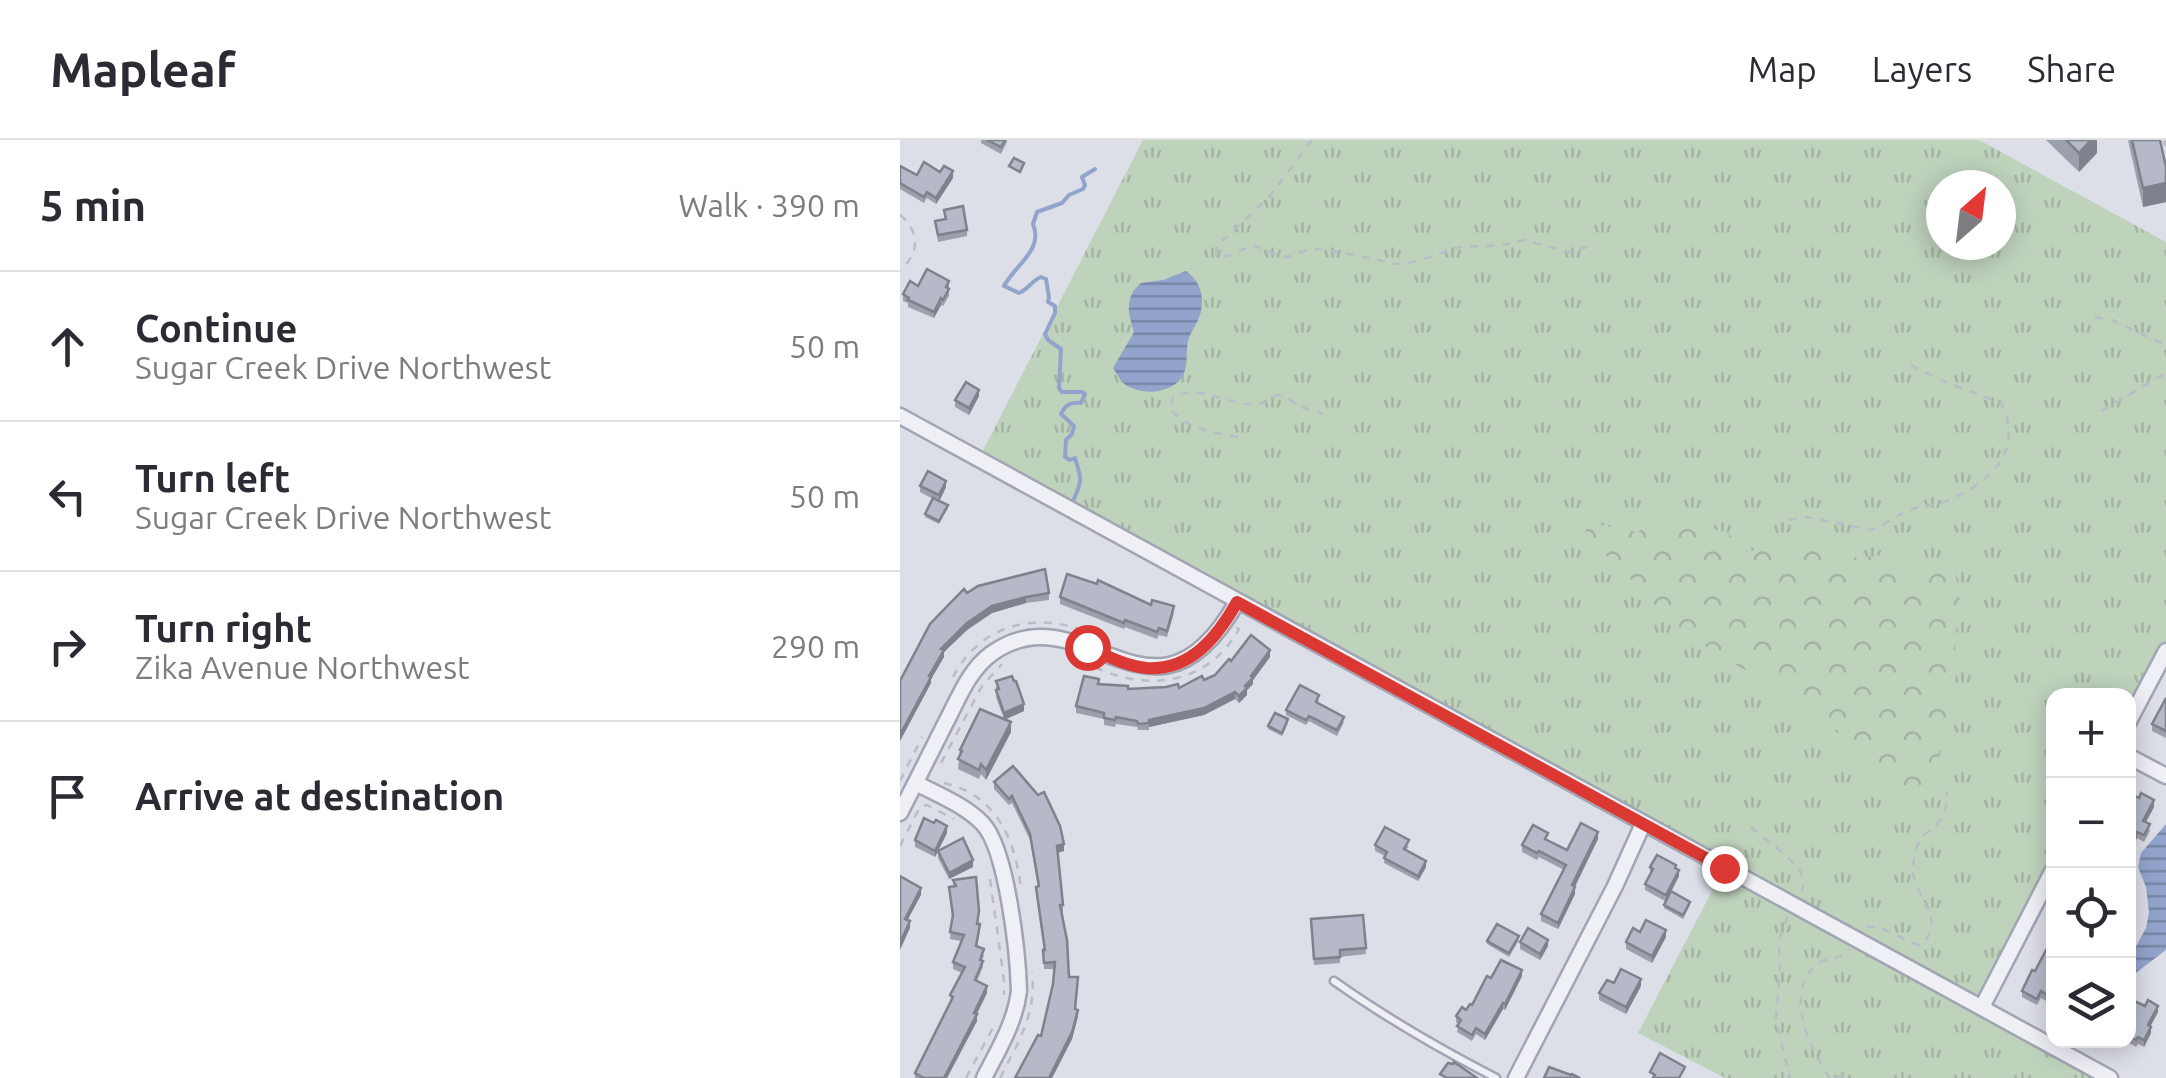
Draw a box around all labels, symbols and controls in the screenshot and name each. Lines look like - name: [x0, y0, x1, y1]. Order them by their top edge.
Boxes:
- text: Mapleaf: [50, 42, 236, 96]
- text: Map: [1748, 49, 1817, 89]
- text: Layers: [1872, 49, 1972, 89]
- text: Share: [2027, 49, 2116, 89]
- north arrow: [1926, 170, 2016, 260]
- text: 5 min: [40, 182, 146, 229]
- text: Walk · 390 m: [678, 187, 860, 223]
- text: Continue: [135, 307, 297, 349]
- icon: ahead: [40, 319, 95, 374]
- text: 50 m: [789, 328, 860, 364]
- text: Sugar Creek Drive Northwest: [135, 349, 551, 385]
- text: Turn left: [135, 457, 290, 499]
- icon: left: [40, 469, 95, 524]
- text: 50 m: [789, 478, 860, 514]
- text: Sugar Creek Drive Northwest: [135, 499, 551, 535]
- text: Turn right: [135, 607, 312, 649]
- icon: right: [40, 619, 95, 674]
- route start: [1065, 625, 1111, 671]
- text: 290 m: [771, 628, 860, 664]
- text: Zika Avenue Northwest: [135, 649, 470, 685]
- map controls: [2046, 688, 2136, 1048]
- button: +: [2046, 688, 2136, 778]
- icon: arrive: [40, 769, 95, 824]
- text: Arrive at destination: [135, 775, 504, 817]
- button: −: [2046, 778, 2136, 868]
- route end: [1702, 846, 1748, 892]
- button: locate: [2046, 868, 2136, 958]
- button: layers: [2046, 958, 2136, 1048]

